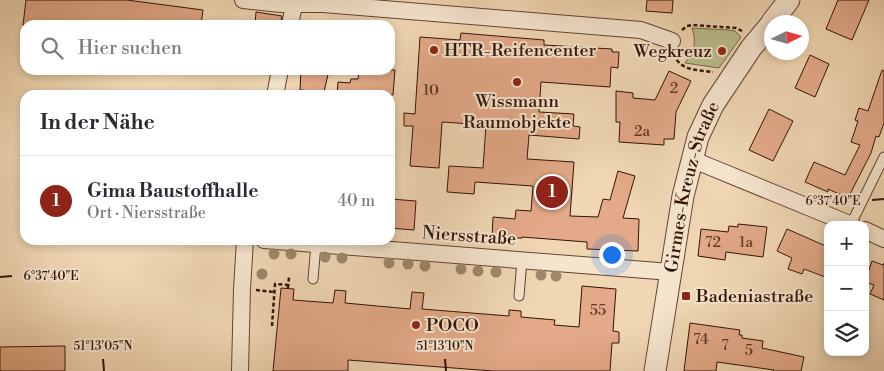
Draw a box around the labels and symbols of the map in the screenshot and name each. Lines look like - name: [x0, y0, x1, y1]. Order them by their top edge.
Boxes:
- north arrow: [764, 15, 809, 60]
- place label: HTR-Reifencenter: [444, 39, 596, 62]
- place label: Wegkreuz: [632, 40, 712, 63]
- marker: HTR-Reifencenter: [428, 44, 440, 56]
- marker: Wegkreuz: [716, 45, 728, 57]
- marker: Wissmann Raumobjekte: [511, 76, 523, 88]
- house number: 2: [670, 79, 678, 98]
- house number: 10: [423, 81, 439, 100]
- place label: Wissmann Raumobjekte: [463, 90, 571, 134]
- street label: Girmes-Kreuz-Straße: [659, 98, 725, 274]
- house number: 2a: [634, 122, 650, 141]
- pin: 1: [536, 173, 568, 211]
- text: 6°37'40"E: [806, 194, 860, 209]
- street label: Niersstraße: [421, 221, 517, 251]
- house number: 72: [705, 233, 721, 252]
- house number: 1a: [739, 233, 753, 252]
- your location: [599, 242, 625, 268]
- text: 6°37'40"E: [24, 269, 78, 284]
- place label: Badeniastraße: [695, 285, 813, 308]
- marker: Badeniastraße: [680, 290, 692, 302]
- house number: 55: [590, 301, 606, 320]
- place label: POCO: [426, 314, 479, 337]
- marker: POCO: [410, 319, 422, 331]
- house number: 74: [693, 330, 709, 349]
- house number: 7: [721, 336, 729, 355]
- text: 51°13'05"N: [74, 339, 132, 354]
- text: 51°13'10"N: [416, 339, 474, 354]
- house number: 5: [745, 341, 753, 360]

